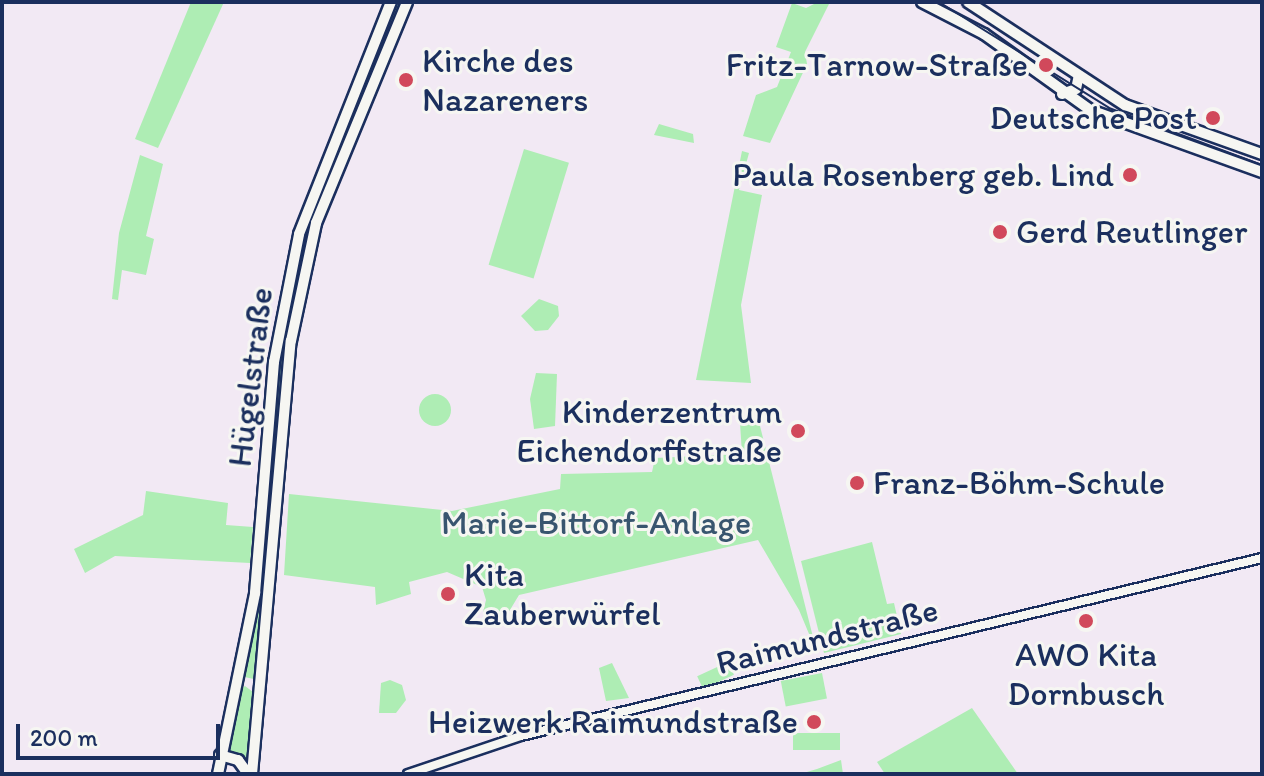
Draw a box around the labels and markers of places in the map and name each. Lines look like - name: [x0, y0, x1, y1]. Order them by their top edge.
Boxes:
- place label: Kirche des Nazareners: [422, 40, 588, 120]
- place label: Fritz-Tarnow-Straße: [726, 45, 1028, 85]
- marker: Fritz-Tarnow-Straße: [1035, 54, 1057, 76]
- marker: Kirche des Nazareners: [397, 71, 415, 89]
- place label: Deutsche Post: [990, 98, 1197, 138]
- marker: Deutsche Post: [1204, 109, 1222, 127]
- place label: Paula Rosenberg geb. Lind: [734, 155, 1114, 195]
- marker: Paula Rosenberg geb. Lind: [1121, 166, 1139, 184]
- place label: Gerd Reutlinger: [1016, 212, 1247, 252]
- marker: Gerd Reutlinger: [991, 223, 1009, 241]
- place label: Kinderzentrum Eichendorffstraße: [517, 391, 782, 470]
- marker: Kinderzentrum Eichendorffstraße: [789, 422, 807, 440]
- place label: Franz-Böhm-Schule: [873, 463, 1165, 503]
- marker: Franz-Böhm-Schule: [848, 474, 866, 492]
- place label: Kita Zauberwürfel: [464, 554, 661, 634]
- marker: Kita Zauberwürfel: [439, 585, 457, 603]
- marker: AWO Kita Dornbusch: [1077, 612, 1095, 630]
- place label: AWO Kita Dornbusch: [1008, 634, 1164, 714]
- place label: Heizwerk Raimundstraße: [428, 702, 798, 742]
- marker: Heizwerk Raimundstraße: [805, 713, 823, 731]

